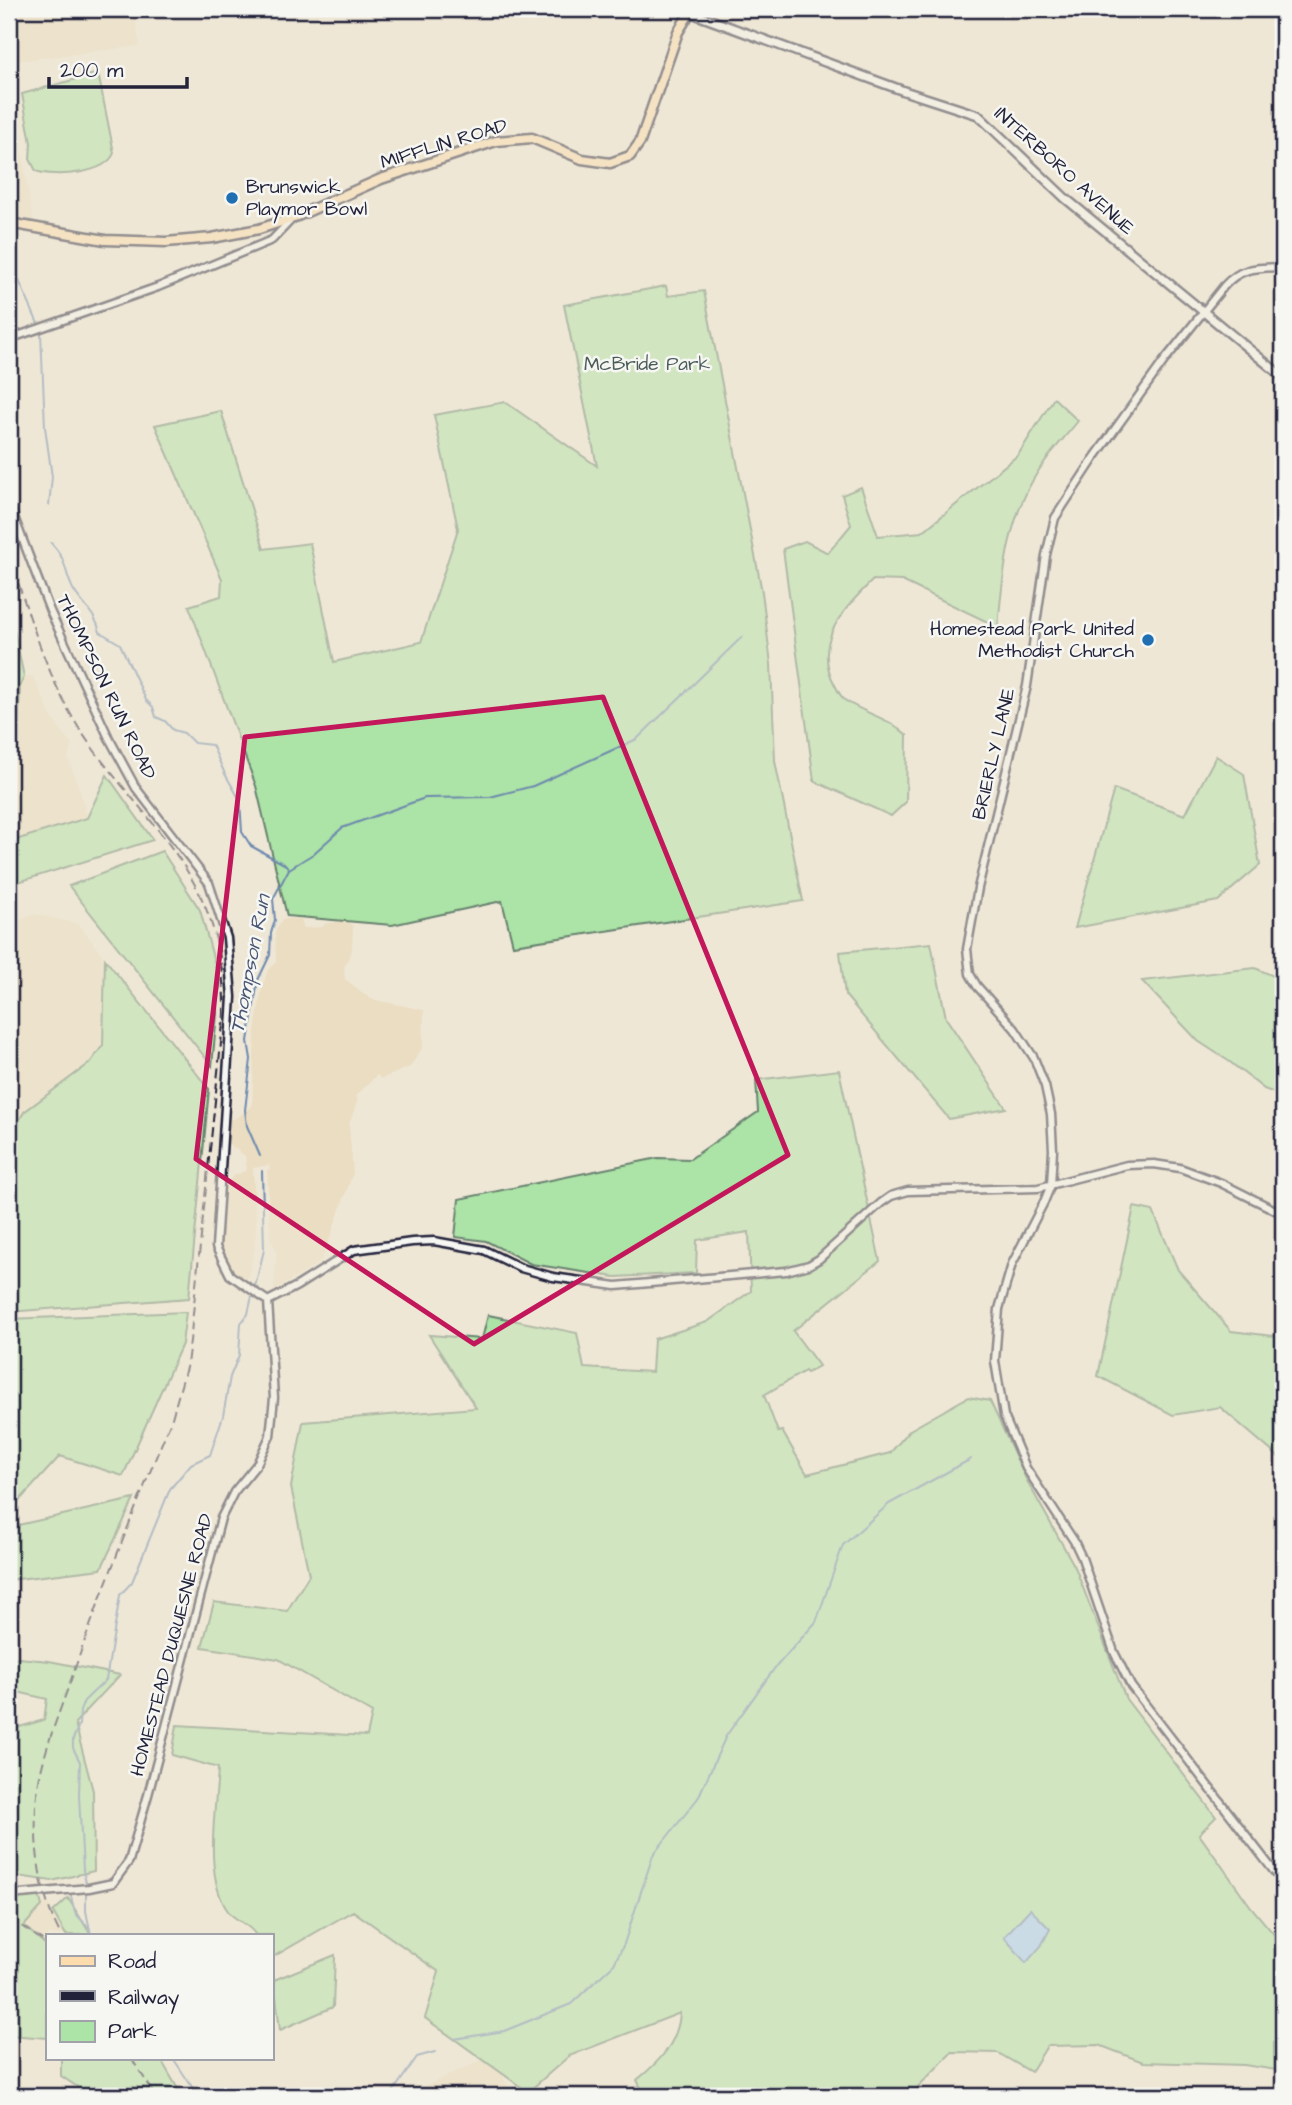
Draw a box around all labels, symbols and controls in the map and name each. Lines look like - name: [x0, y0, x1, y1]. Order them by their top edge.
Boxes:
- scale bar: [49, 46, 187, 90]
- text: 200 m: [60, 56, 124, 85]
- street label: INTERBORO AVENUE: [988, 101, 1140, 241]
- street label: MIFFLIN ROAD: [377, 112, 511, 176]
- place label: Brunswick Playmor Bowl: [246, 174, 367, 224]
- marker: Brunswick Playmor Bowl: [224, 190, 240, 206]
- park label: McBride Park: [584, 351, 710, 378]
- street label: THOMPSON RUN ROAD: [49, 590, 163, 784]
- place label: Homestead Park United Methodist Church: [930, 616, 1135, 665]
- marker: Homestead Park United Methodist Church: [1140, 632, 1156, 648]
- street label: BRIERLY LANE: [966, 686, 1022, 822]
- water label: Thompson Run: [222, 891, 278, 1036]
- street label: HOMESTEAD DUQUESNE ROAD: [124, 1511, 220, 1779]
- legend: [46, 1934, 273, 2060]
- text: Road: [108, 1947, 156, 1976]
- text: Railway: [108, 1983, 180, 2014]
- text: Park: [108, 2017, 157, 2046]

